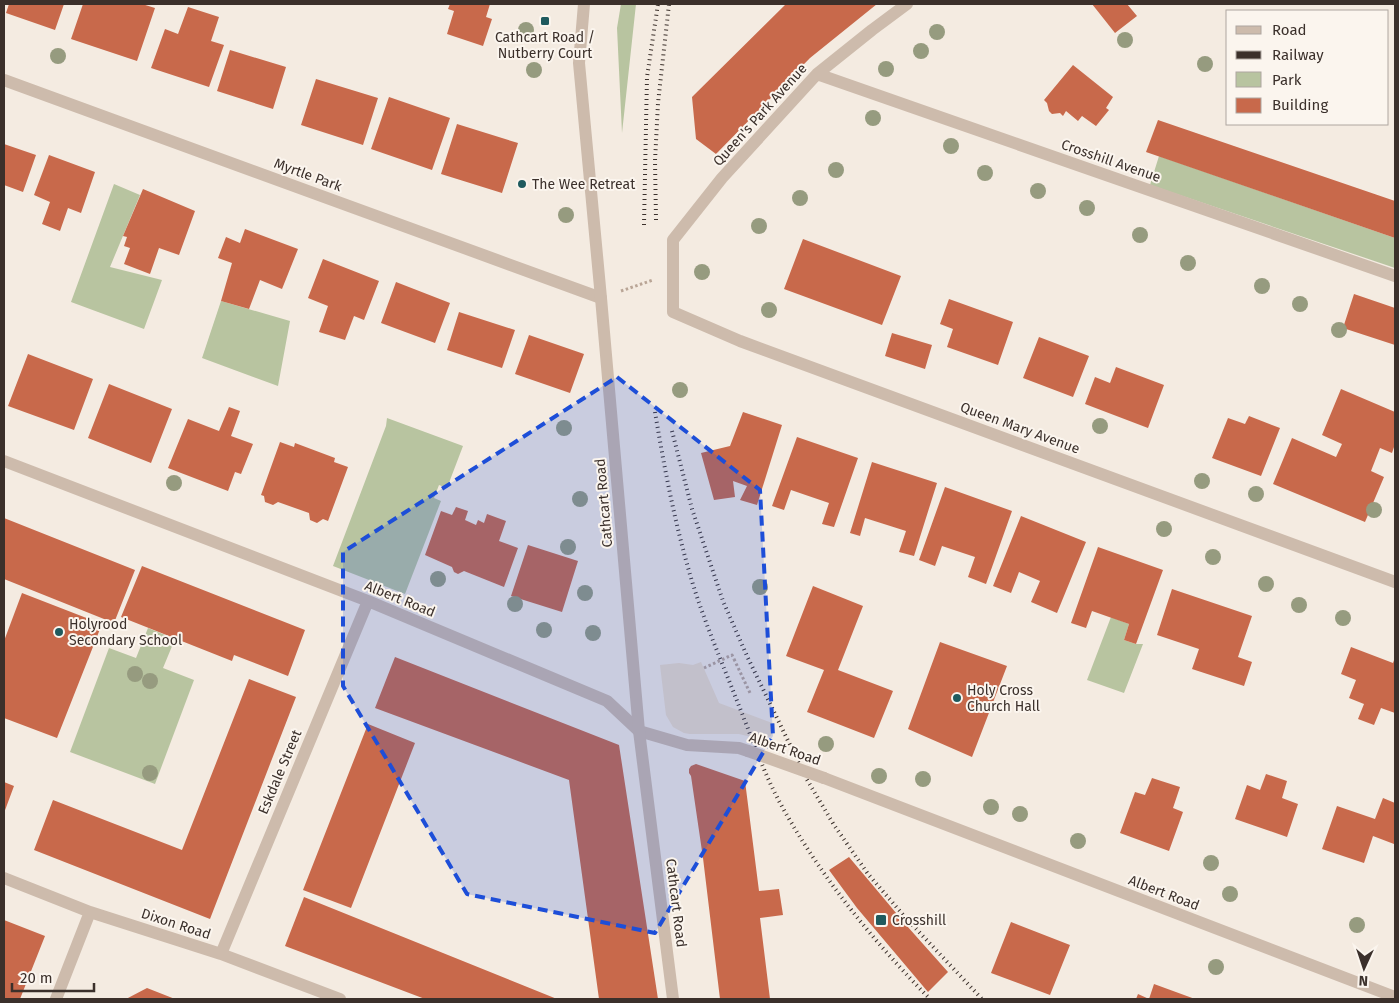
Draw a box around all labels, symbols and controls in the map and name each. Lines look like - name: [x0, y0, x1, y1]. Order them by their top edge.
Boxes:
- legend: [1226, 10, 1389, 125]
- marker: Cathcart Road / Nutberry Court: [539, 15, 551, 27]
- text: Road: [1272, 21, 1307, 39]
- place label: Cathcart Road / Nutberry Court: [495, 29, 595, 62]
- text: Railway: [1272, 46, 1324, 64]
- street label: Queen's Park Avenue: [709, 60, 811, 170]
- text: Park: [1272, 71, 1302, 89]
- text: Building: [1272, 96, 1328, 114]
- street label: Crosshill Avenue: [1059, 136, 1163, 186]
- street label: Myrtle Park: [272, 155, 345, 195]
- place label: The Wee Retreat: [532, 176, 636, 193]
- marker: The Wee Retreat: [516, 178, 528, 190]
- street label: Queen Mary Avenue: [958, 398, 1082, 458]
- street label: Cathcart Road: [592, 458, 616, 548]
- street label: Albert Road: [362, 577, 438, 621]
- place label: Holyrood Secondary School: [69, 616, 182, 649]
- marker: Holyrood Secondary School: [53, 626, 65, 638]
- place label: Holy Cross Church Hall: [967, 682, 1040, 715]
- marker: Holy Cross Church Hall: [951, 692, 963, 704]
- street label: Eskdale Street: [255, 726, 306, 817]
- street label: Albert Road: [747, 729, 823, 769]
- street label: Cathcart Road: [662, 858, 690, 948]
- street label: Albert Road: [1126, 872, 1202, 914]
- street label: Dixon Road: [139, 905, 213, 943]
- place label: Crosshill: [892, 912, 946, 929]
- marker: Crosshill: [874, 913, 888, 927]
- north arrow: [1339, 943, 1389, 993]
- scale bar: [12, 960, 95, 992]
- text: 20 m: [20, 969, 53, 987]
- text: N: [1358, 972, 1368, 989]

